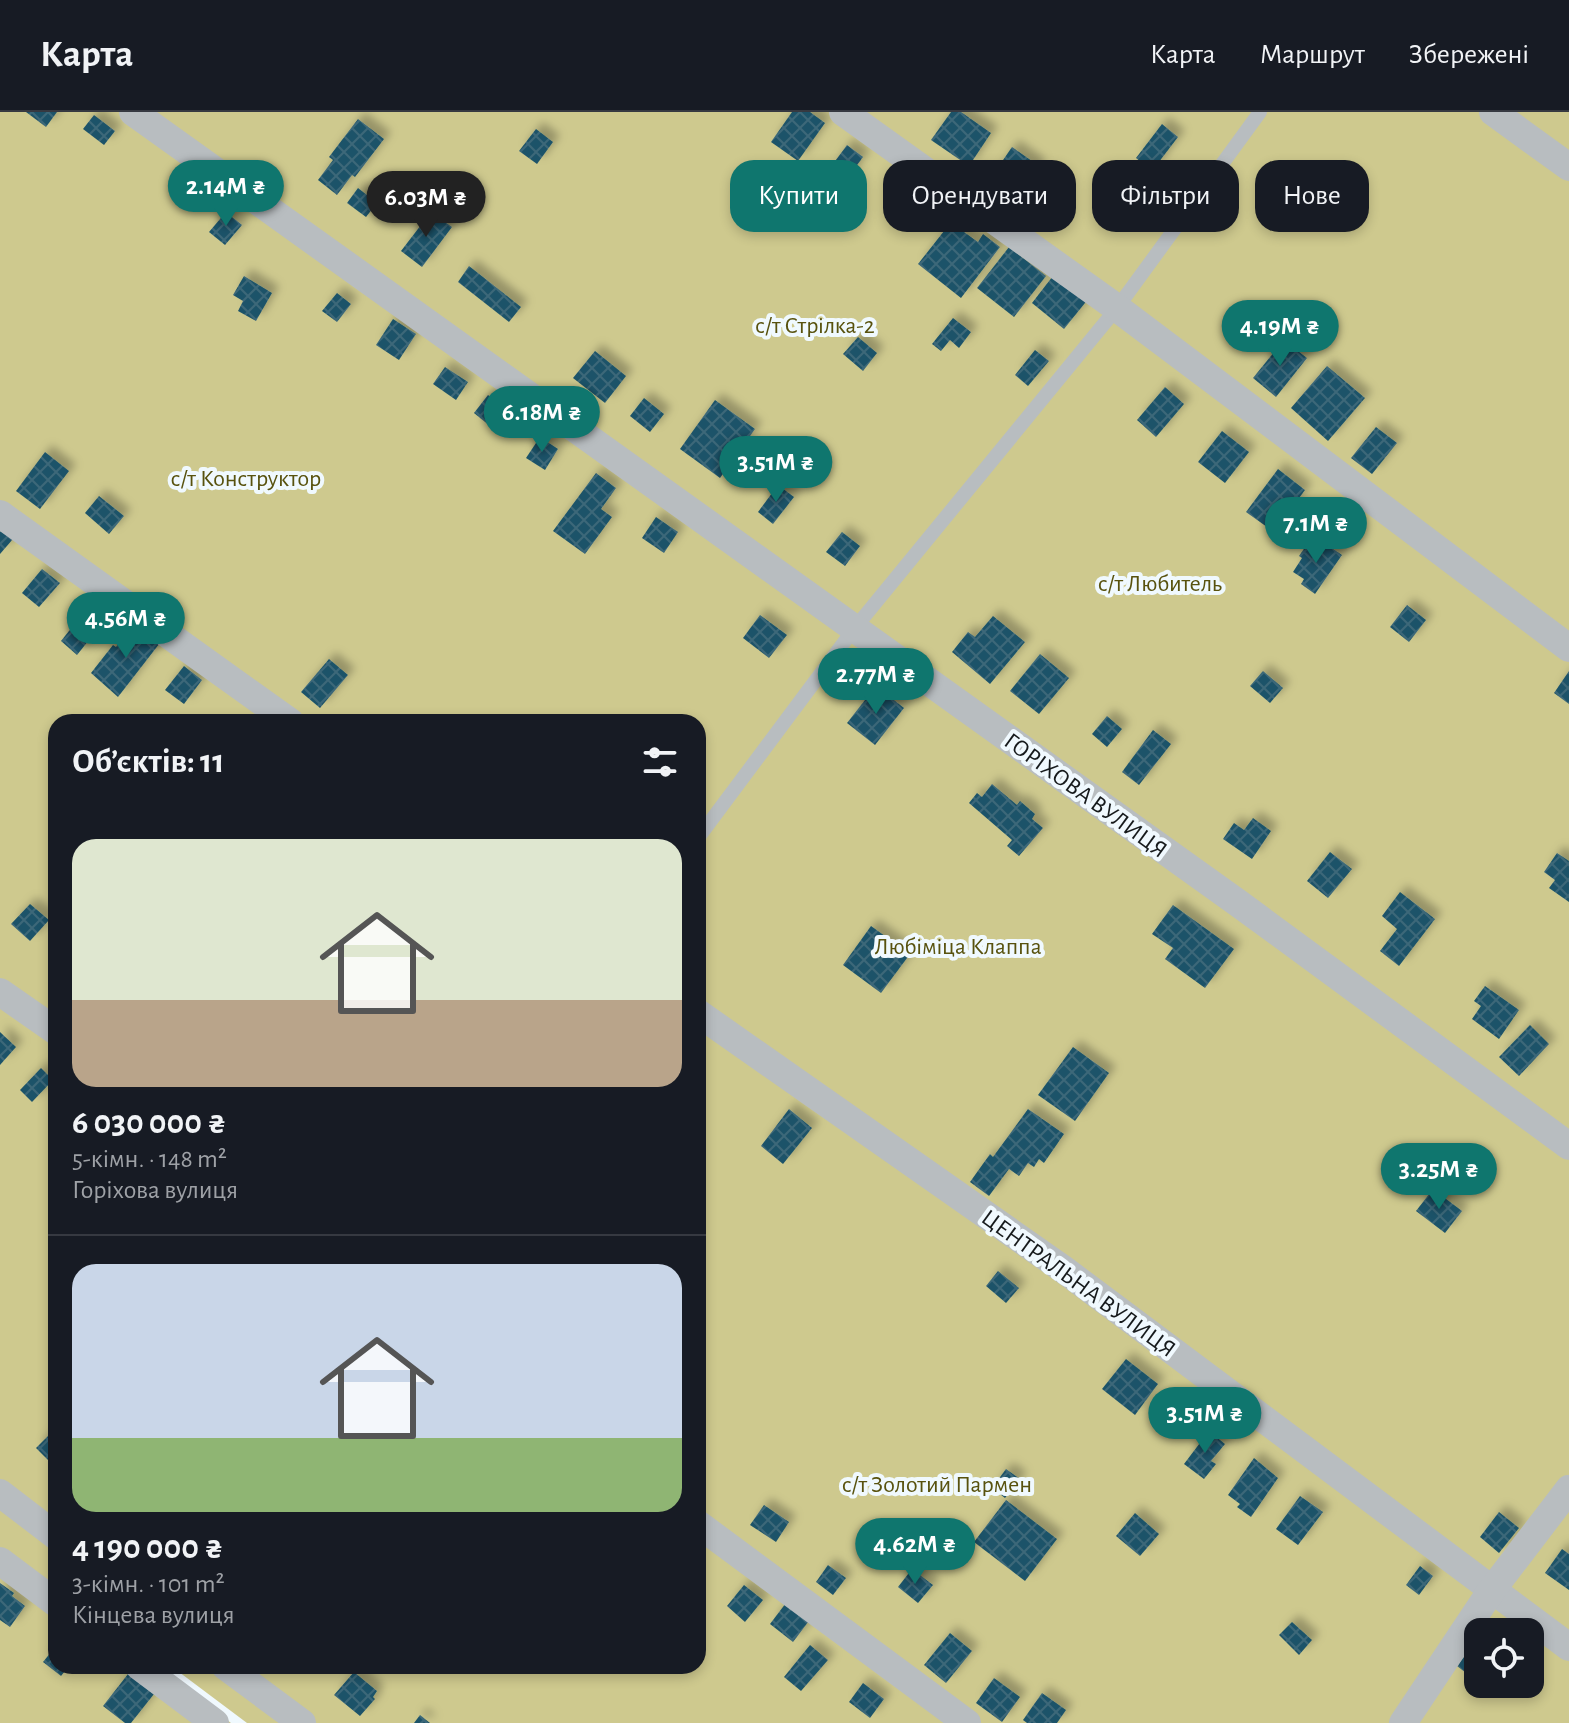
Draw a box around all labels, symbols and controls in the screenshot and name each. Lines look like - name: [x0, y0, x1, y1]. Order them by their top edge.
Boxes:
- text: Карта: [40, 36, 133, 74]
- text: Карта: [1150, 41, 1216, 69]
- text: Маршрут: [1260, 41, 1365, 69]
- text: Збережені: [1409, 41, 1529, 69]
- pin: 2.14M ₴: [152, 160, 300, 228]
- chip: Купити: [730, 160, 867, 232]
- chip: Орендувати: [883, 160, 1076, 232]
- chip: Фільтри: [1092, 160, 1239, 232]
- chip: Нове: [1255, 160, 1369, 232]
- pin: 6.03M ₴: [352, 171, 500, 239]
- text: 2.14M ₴: [186, 173, 266, 199]
- text: 6.03M ₴: [385, 184, 467, 210]
- pin: 4.19M ₴: [1206, 300, 1354, 368]
- text: 4.19M ₴: [1240, 313, 1320, 339]
- park label: с/т Стрілка-2: [755, 314, 875, 338]
- pin: 6.18M ₴: [468, 386, 616, 454]
- text: 6.18M ₴: [502, 399, 582, 425]
- pin: 3.51M ₴: [702, 436, 850, 504]
- text: 3.51M ₴: [737, 449, 815, 475]
- park label: с/т Конструктор: [171, 467, 321, 491]
- pin: 7.1M ₴: [1251, 497, 1381, 565]
- text: 7.1M ₴: [1283, 510, 1349, 536]
- park label: с/т Любитель: [1098, 572, 1222, 596]
- pin: 4.56M ₴: [52, 592, 200, 660]
- text: 4.56M ₴: [85, 605, 167, 631]
- pin: 2.77M ₴: [802, 648, 950, 716]
- text: 2.77M ₴: [836, 661, 916, 687]
- street label: ГОРІХОВА ВУЛИЦЯ: [1000, 729, 1171, 863]
- icon: filters: [638, 740, 682, 784]
- text: Об’єктів: 11: [72, 745, 224, 779]
- icon: home: [305, 891, 449, 1035]
- park label: Любіміца Клаппа: [874, 935, 1042, 959]
- text: 6 030 000 ₴: [72, 1106, 227, 1140]
- pin: 3.25M ₴: [1365, 1143, 1513, 1211]
- text: 5-кімн. · 148 m²: [72, 1146, 227, 1172]
- text: 3.25M ₴: [1399, 1156, 1479, 1182]
- text: Горіхова вулиця: [72, 1177, 238, 1203]
- street label: ЦЕНТРАЛЬНА ВУЛИЦЯ: [977, 1205, 1180, 1362]
- icon: home: [305, 1316, 449, 1460]
- pin: 3.51M ₴: [1131, 1387, 1279, 1455]
- text: 3.51M ₴: [1166, 1400, 1244, 1426]
- park label: с/т Золотий Пармен: [842, 1473, 1032, 1497]
- pin: 4.62M ₴: [841, 1518, 989, 1586]
- text: 4 190 000 ₴: [72, 1531, 224, 1565]
- text: 4.62M ₴: [873, 1531, 957, 1557]
- text: 3-кімн. · 101 m²: [72, 1571, 225, 1597]
- text: Кінцева вулиця: [72, 1602, 235, 1628]
- map controls: [1464, 1618, 1544, 1698]
- button: locate: [1464, 1618, 1544, 1698]

